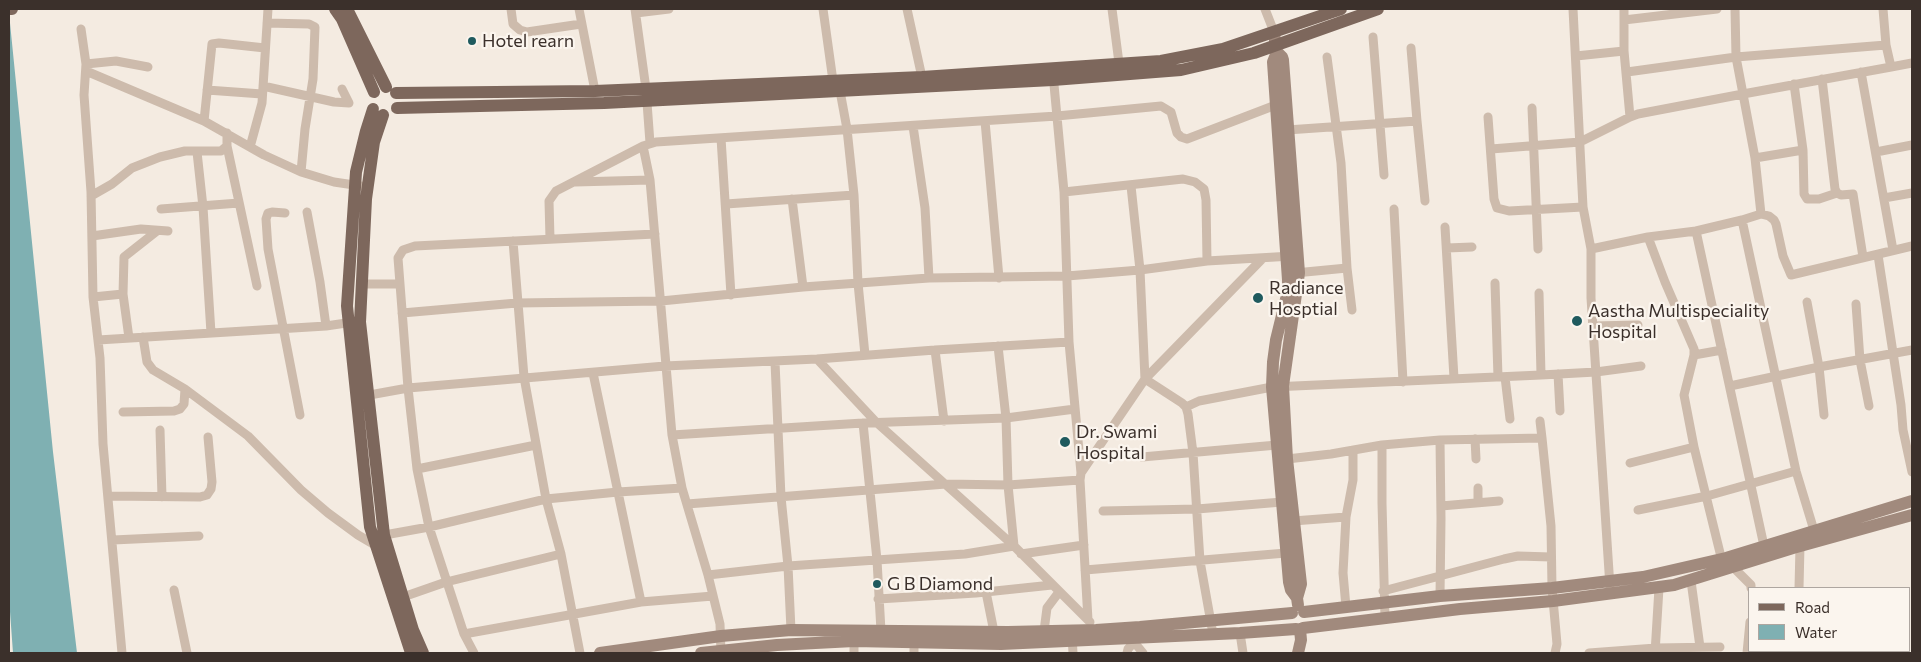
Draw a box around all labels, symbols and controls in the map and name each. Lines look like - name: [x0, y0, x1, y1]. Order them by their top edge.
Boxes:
- place label: Hotel rearn: [482, 30, 574, 52]
- marker: Hotel rearn: [466, 35, 478, 47]
- place label: Radiance Hosptial: [1269, 277, 1344, 320]
- marker: Radiance Hosptial: [1251, 291, 1265, 305]
- place label: Aastha Multispeciality Hospital: [1588, 300, 1769, 342]
- marker: Aastha Multispeciality Hospital: [1570, 314, 1584, 328]
- place label: Dr. Swami Hospital: [1076, 421, 1157, 464]
- marker: Dr. Swami Hospital: [1058, 435, 1072, 449]
- place label: G B Diamond: [887, 573, 993, 595]
- marker: G B Diamond: [871, 578, 883, 590]
- legend: [1748, 587, 1911, 652]
- text: Road: [1795, 598, 1830, 616]
- text: Water: [1795, 623, 1837, 641]

